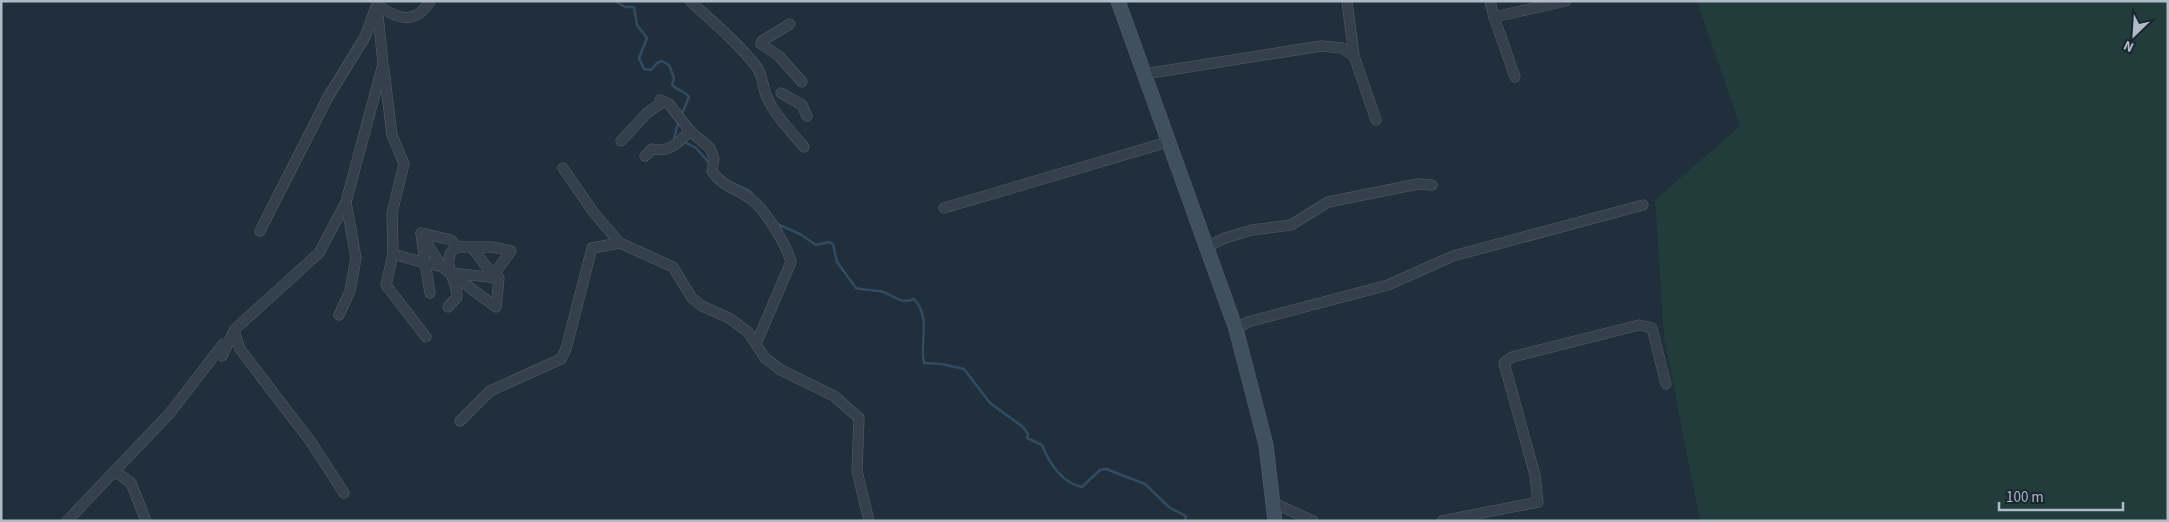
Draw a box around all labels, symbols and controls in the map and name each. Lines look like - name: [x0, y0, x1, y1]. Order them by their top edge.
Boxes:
- north arrow: [2109, 10, 2159, 60]
- text: N: [2120, 35, 2137, 57]
- scale bar: [1999, 480, 2123, 512]
- text: 100 m: [2006, 487, 2044, 508]

